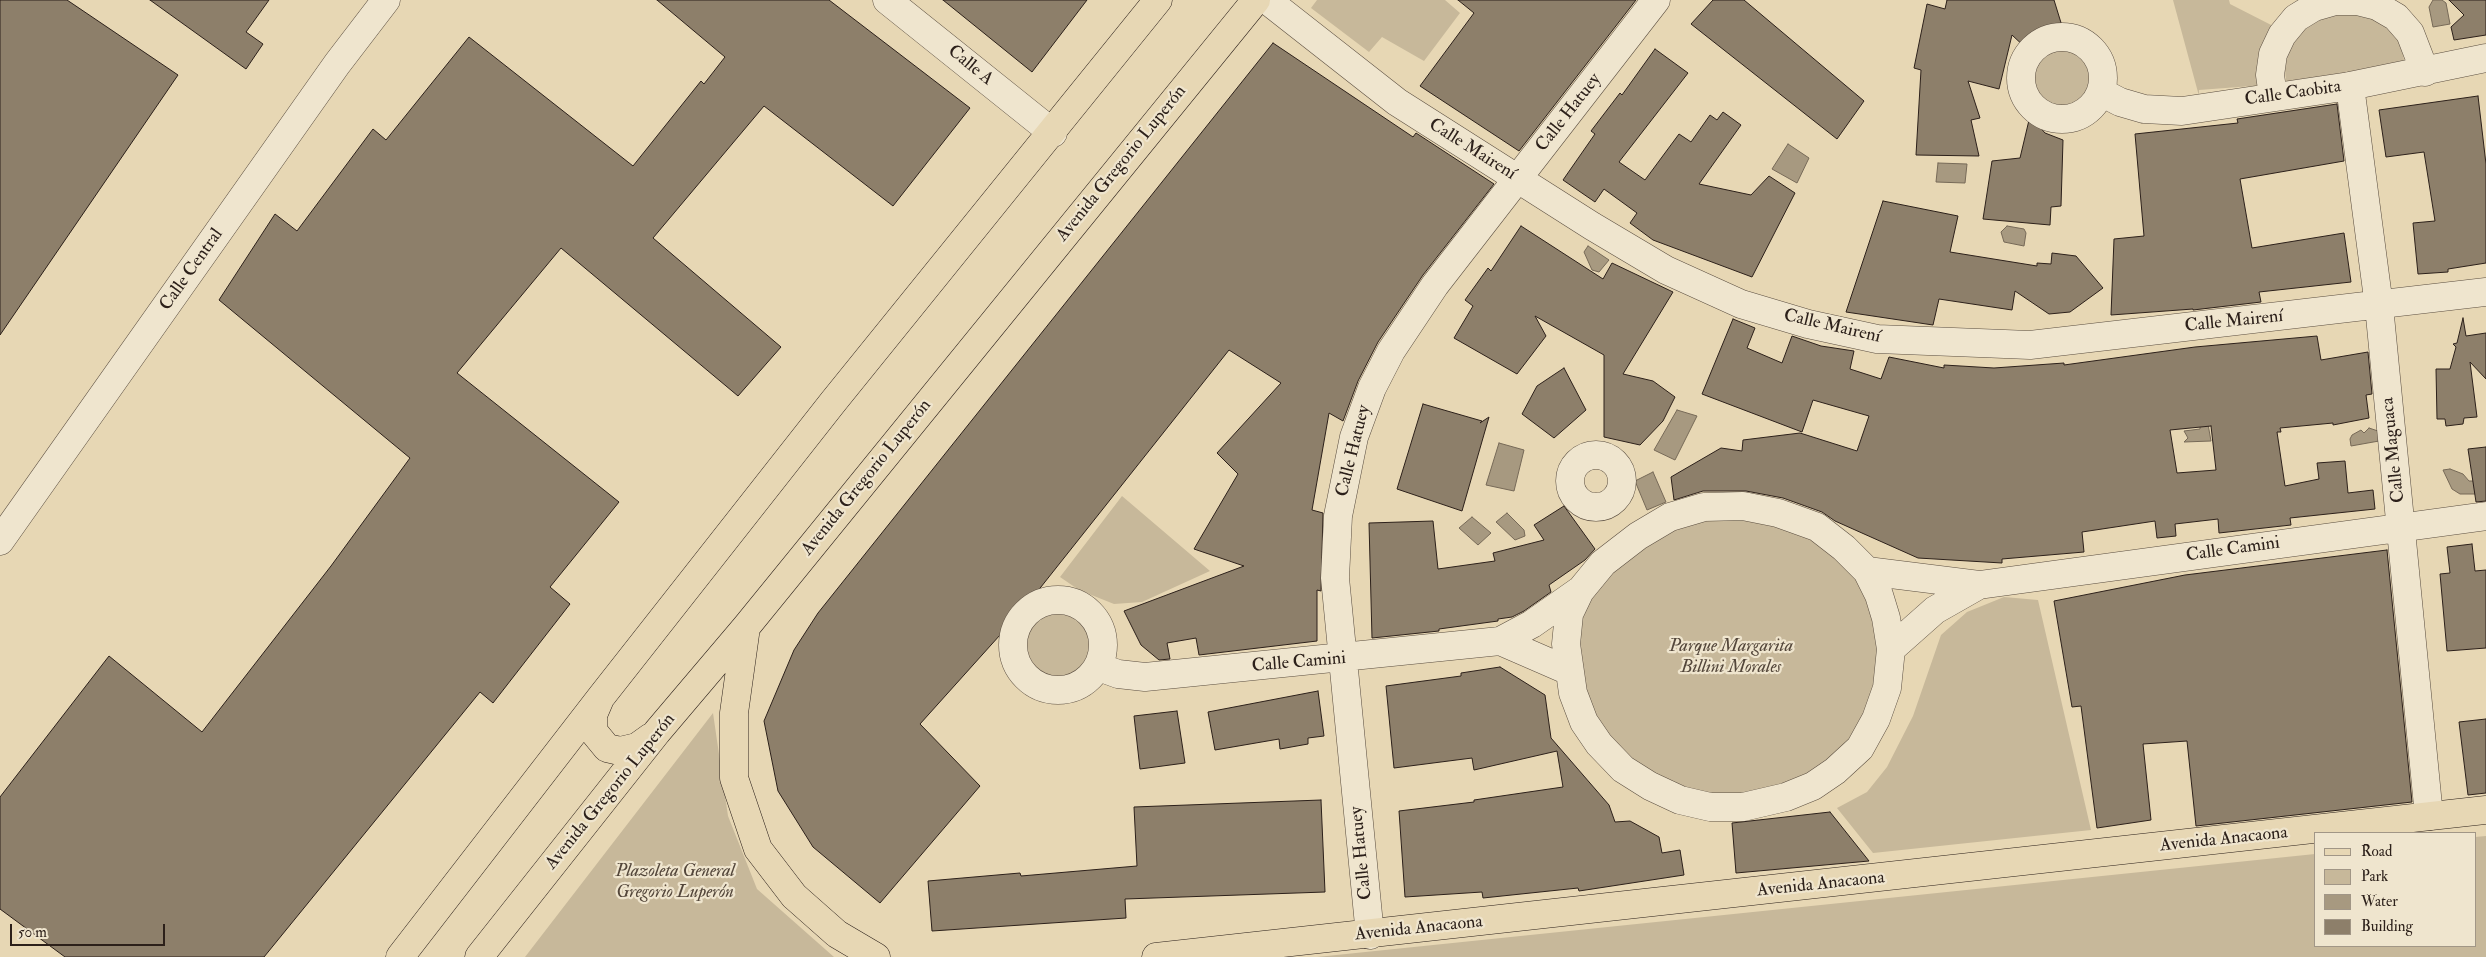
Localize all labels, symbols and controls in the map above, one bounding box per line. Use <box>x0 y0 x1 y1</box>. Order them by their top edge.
street label: Calle A <box>943 41 997 91</box>
street label: Calle Hatuey <box>1532 69 1606 157</box>
street label: Calle Caobita <box>2244 77 2342 111</box>
street label: Avenida Gregorio Luperón <box>1052 82 1192 246</box>
street label: Calle Mairení <box>1424 115 1520 185</box>
street label: Calle Central <box>156 225 228 315</box>
street label: Calle Mairení <box>1781 305 1883 349</box>
street label: Calle Mairení <box>2184 306 2284 338</box>
street label: Avenida Gregorio Luperón <box>797 396 937 560</box>
street label: Calle Maguaca <box>2378 396 2410 504</box>
street label: Calle Hatuey <box>1332 403 1376 499</box>
street label: Calle Camini <box>2185 533 2281 567</box>
park label: Parque Margarita Billini Morales <box>1669 636 1793 679</box>
street label: Calle Camini <box>1251 648 1347 678</box>
street label: Avenida Gregorio Luperón <box>541 710 681 874</box>
street label: Calle Hatuey <box>1346 805 1378 901</box>
street label: Avenida Anacaona <box>2159 823 2289 857</box>
legend <box>2314 832 2476 947</box>
text: Road <box>2361 842 2392 861</box>
park label: Plazoleta General Gregorio Luperón <box>615 861 735 904</box>
text: Park <box>2361 867 2388 886</box>
street label: Avenida Anacaona <box>1756 868 1886 902</box>
text: Water <box>2361 892 2398 911</box>
street label: Avenida Anacaona <box>1354 912 1484 946</box>
scale bar <box>12 914 168 946</box>
text: Building <box>2361 917 2413 936</box>
text: 50 m <box>18 923 47 942</box>

